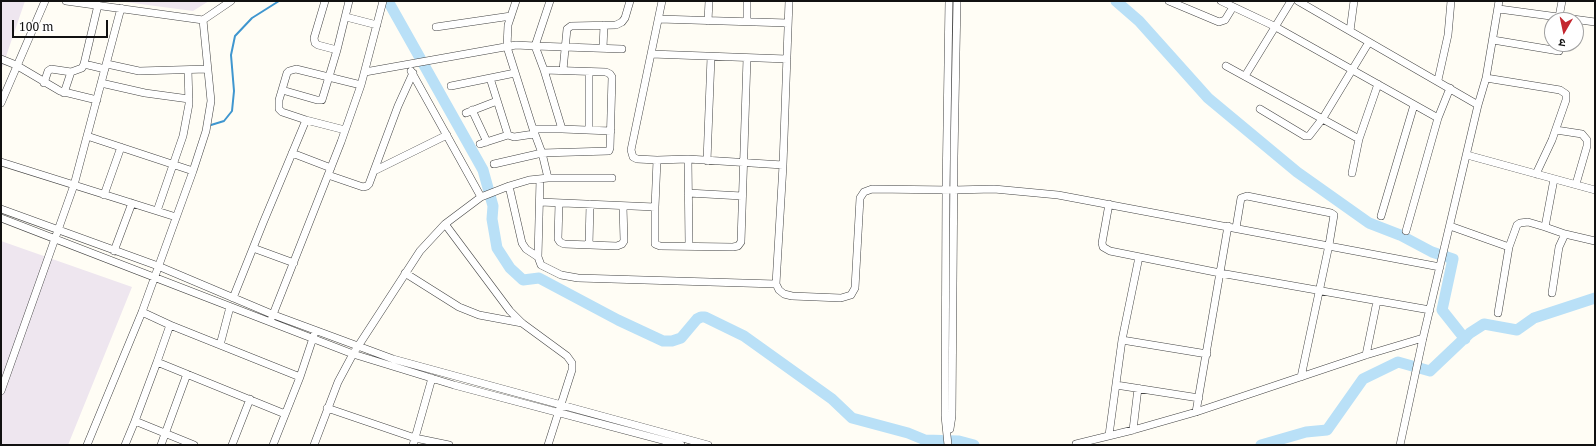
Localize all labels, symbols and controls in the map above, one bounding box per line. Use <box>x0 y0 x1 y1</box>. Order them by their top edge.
scale bar <box>14 12 110 38</box>
north arrow <box>1544 12 1584 52</box>
text: 100 m <box>19 18 54 35</box>
text: उ <box>1558 35 1567 51</box>

